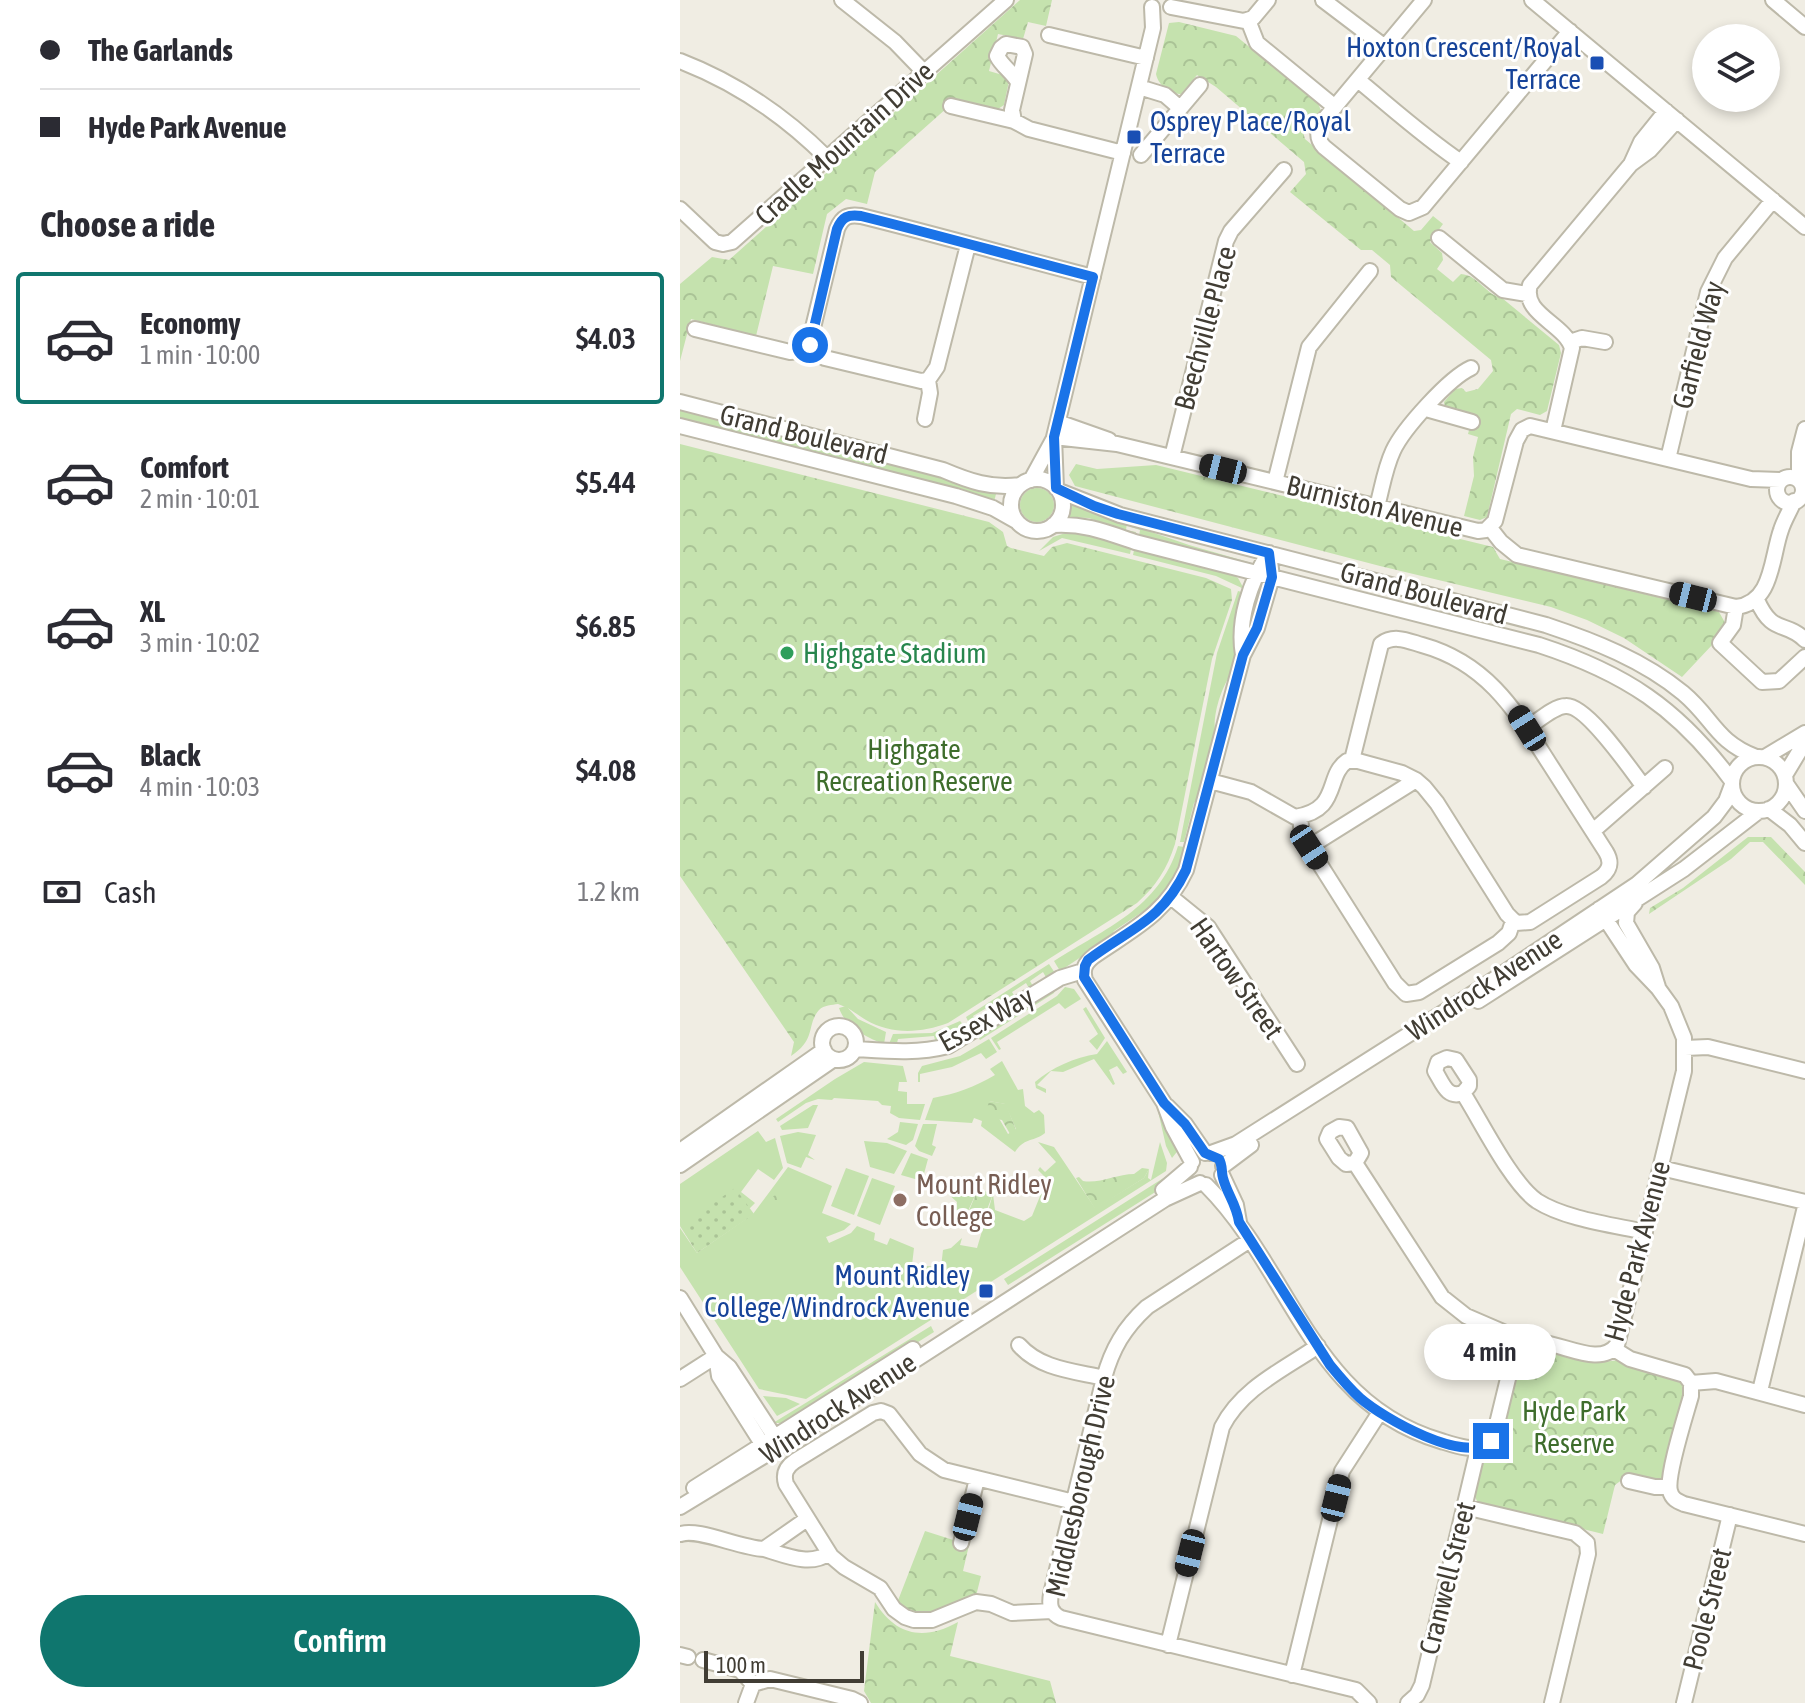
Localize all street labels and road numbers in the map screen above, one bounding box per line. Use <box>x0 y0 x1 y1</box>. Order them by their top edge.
street label: Cradle Mountain Drive <box>748 55 940 231</box>
street label: Beechville Place <box>1168 242 1242 414</box>
street label: Garfield Way <box>1666 278 1730 412</box>
street label: Grand Boulevard <box>717 398 891 470</box>
street label: Burniston Avenue <box>1283 469 1467 543</box>
street label: Grand Boulevard <box>1337 555 1511 631</box>
street label: Hartow Street <box>1184 912 1290 1044</box>
street label: Windrock Avenue <box>1400 923 1568 1047</box>
street label: Essex Way <box>933 980 1039 1058</box>
street label: Hyde Park Avenue <box>1598 1157 1676 1345</box>
street label: Windrock Avenue <box>754 1346 922 1470</box>
street label: Middlesborough Drive <box>1039 1372 1121 1600</box>
street label: Cranwell Street <box>1413 1498 1481 1658</box>
street label: Poole Street <box>1676 1545 1738 1673</box>

